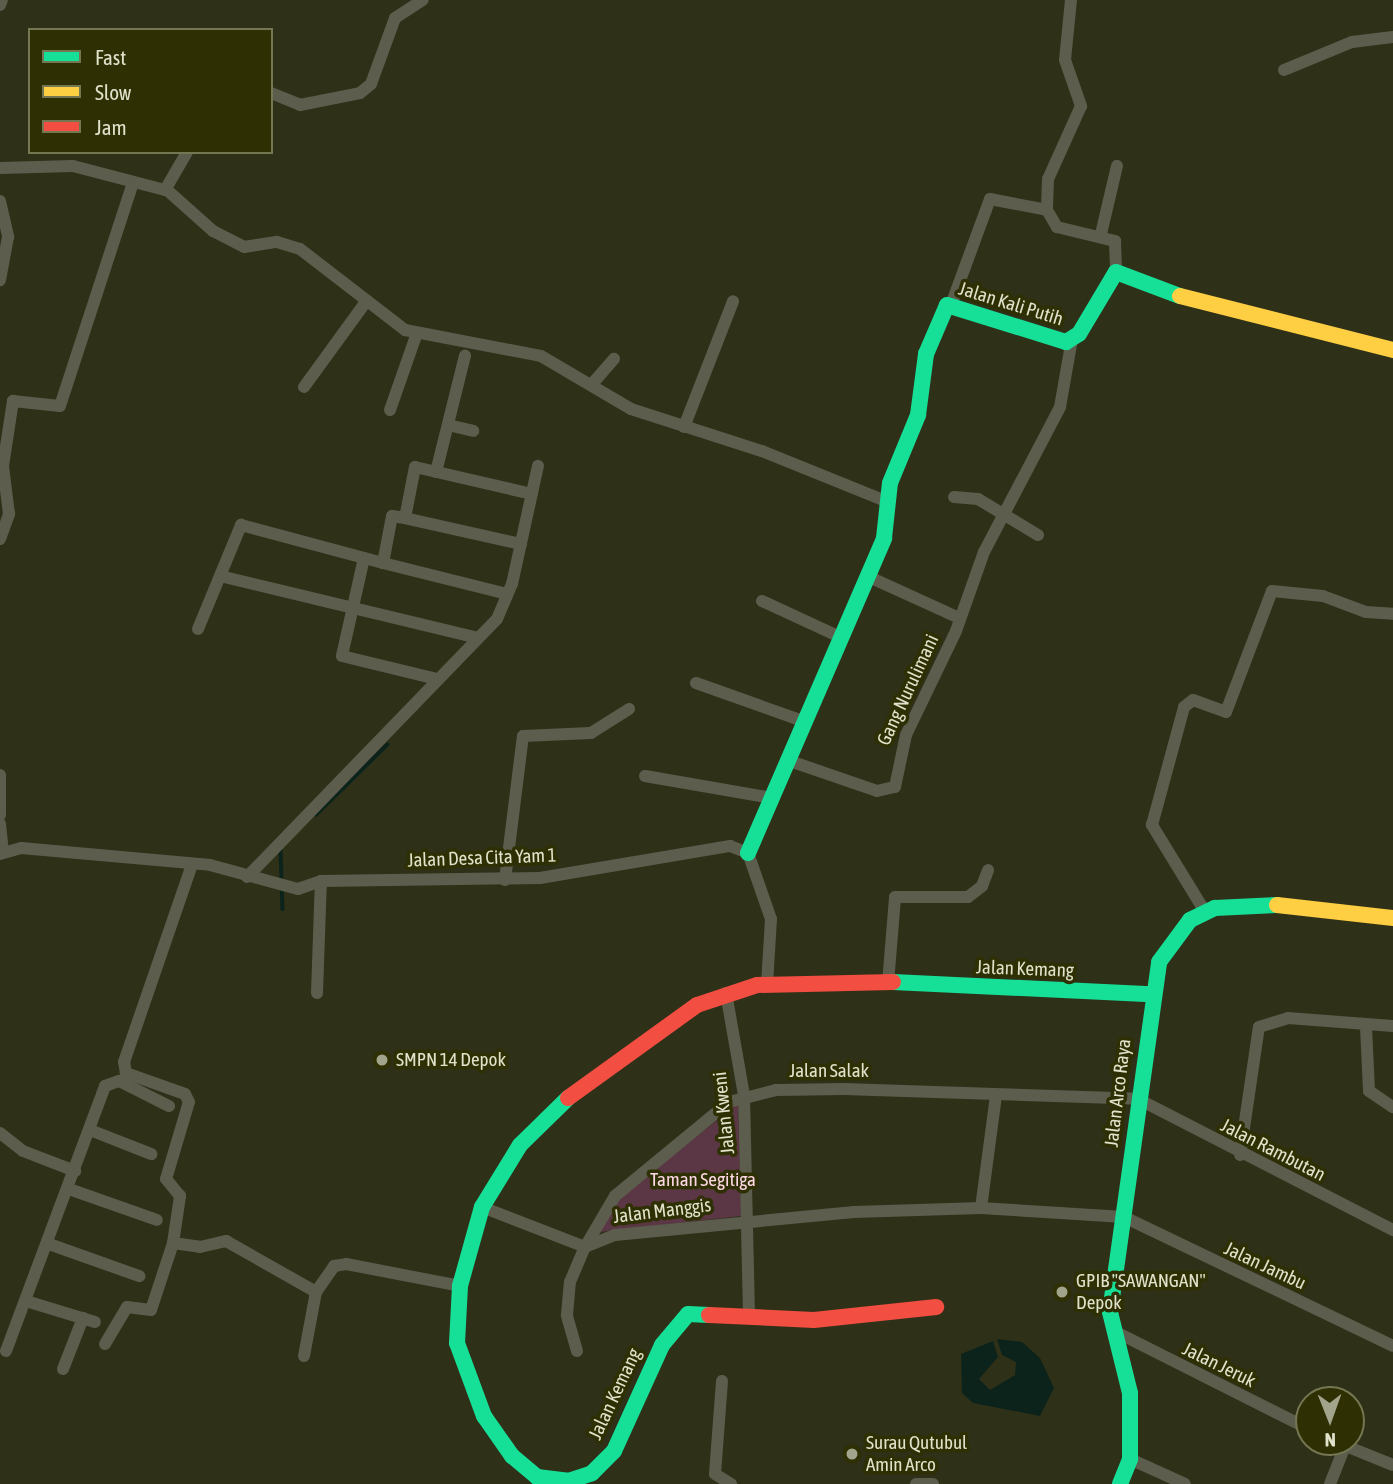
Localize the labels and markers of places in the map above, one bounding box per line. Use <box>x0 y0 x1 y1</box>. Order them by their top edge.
place label: SMPN 14 Depok <box>396 1049 506 1071</box>
marker: SMPN 14 Depok <box>374 1052 390 1068</box>
place label: GPIB "SAWANGAN" Depok <box>1076 1270 1206 1314</box>
marker: GPIB "SAWANGAN" Depok <box>1054 1284 1070 1300</box>
place label: Surau Qutubul Amin Arco <box>866 1432 967 1476</box>
marker: Surau Qutubul Amin Arco <box>844 1446 860 1462</box>

